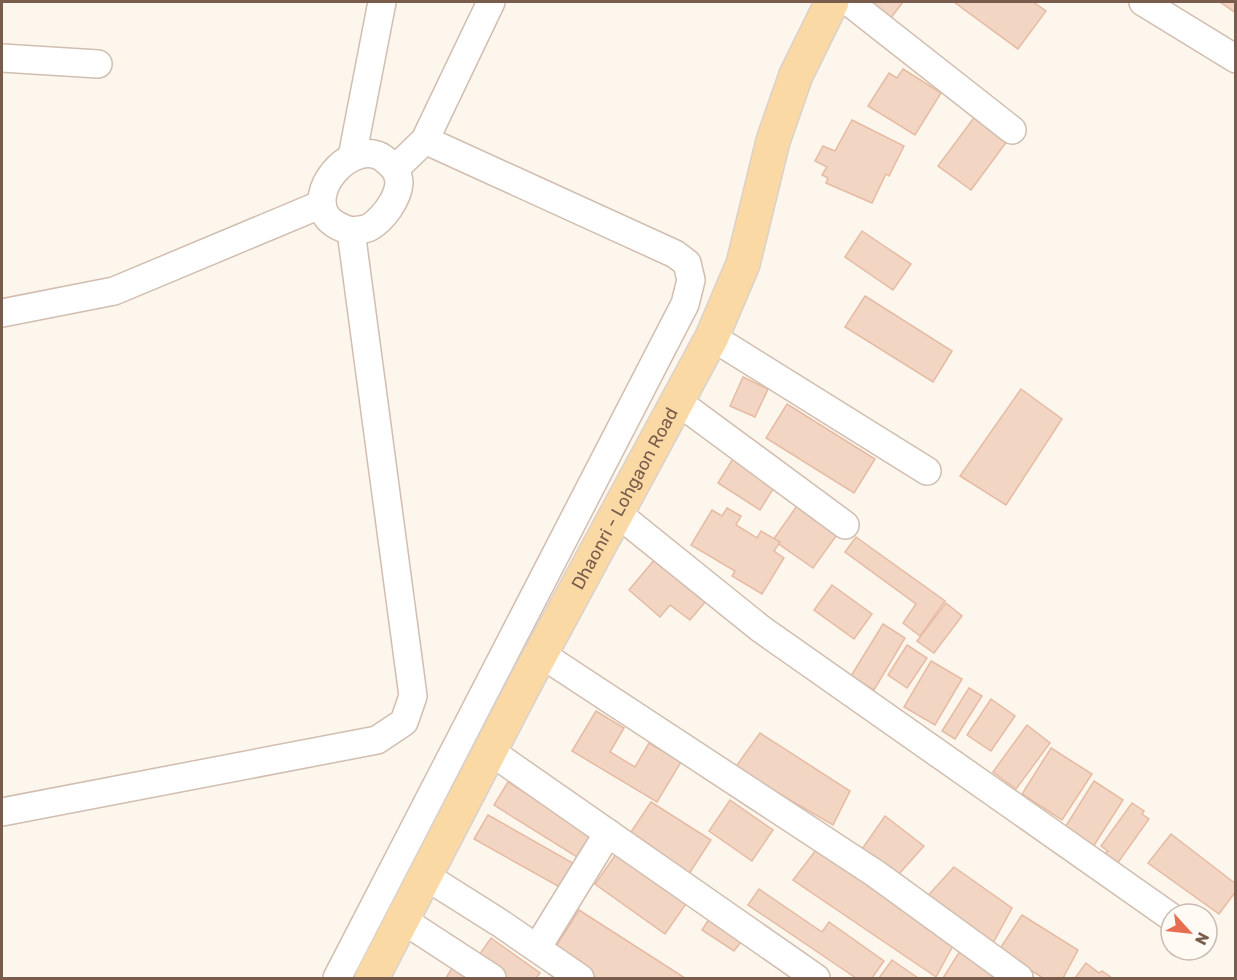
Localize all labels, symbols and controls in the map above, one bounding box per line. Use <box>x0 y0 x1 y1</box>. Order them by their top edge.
street label: Dhaonri - Lohgaon Road <box>567 404 683 593</box>
north arrow <box>1159 902 1219 962</box>
text: N <box>1191 929 1213 948</box>

